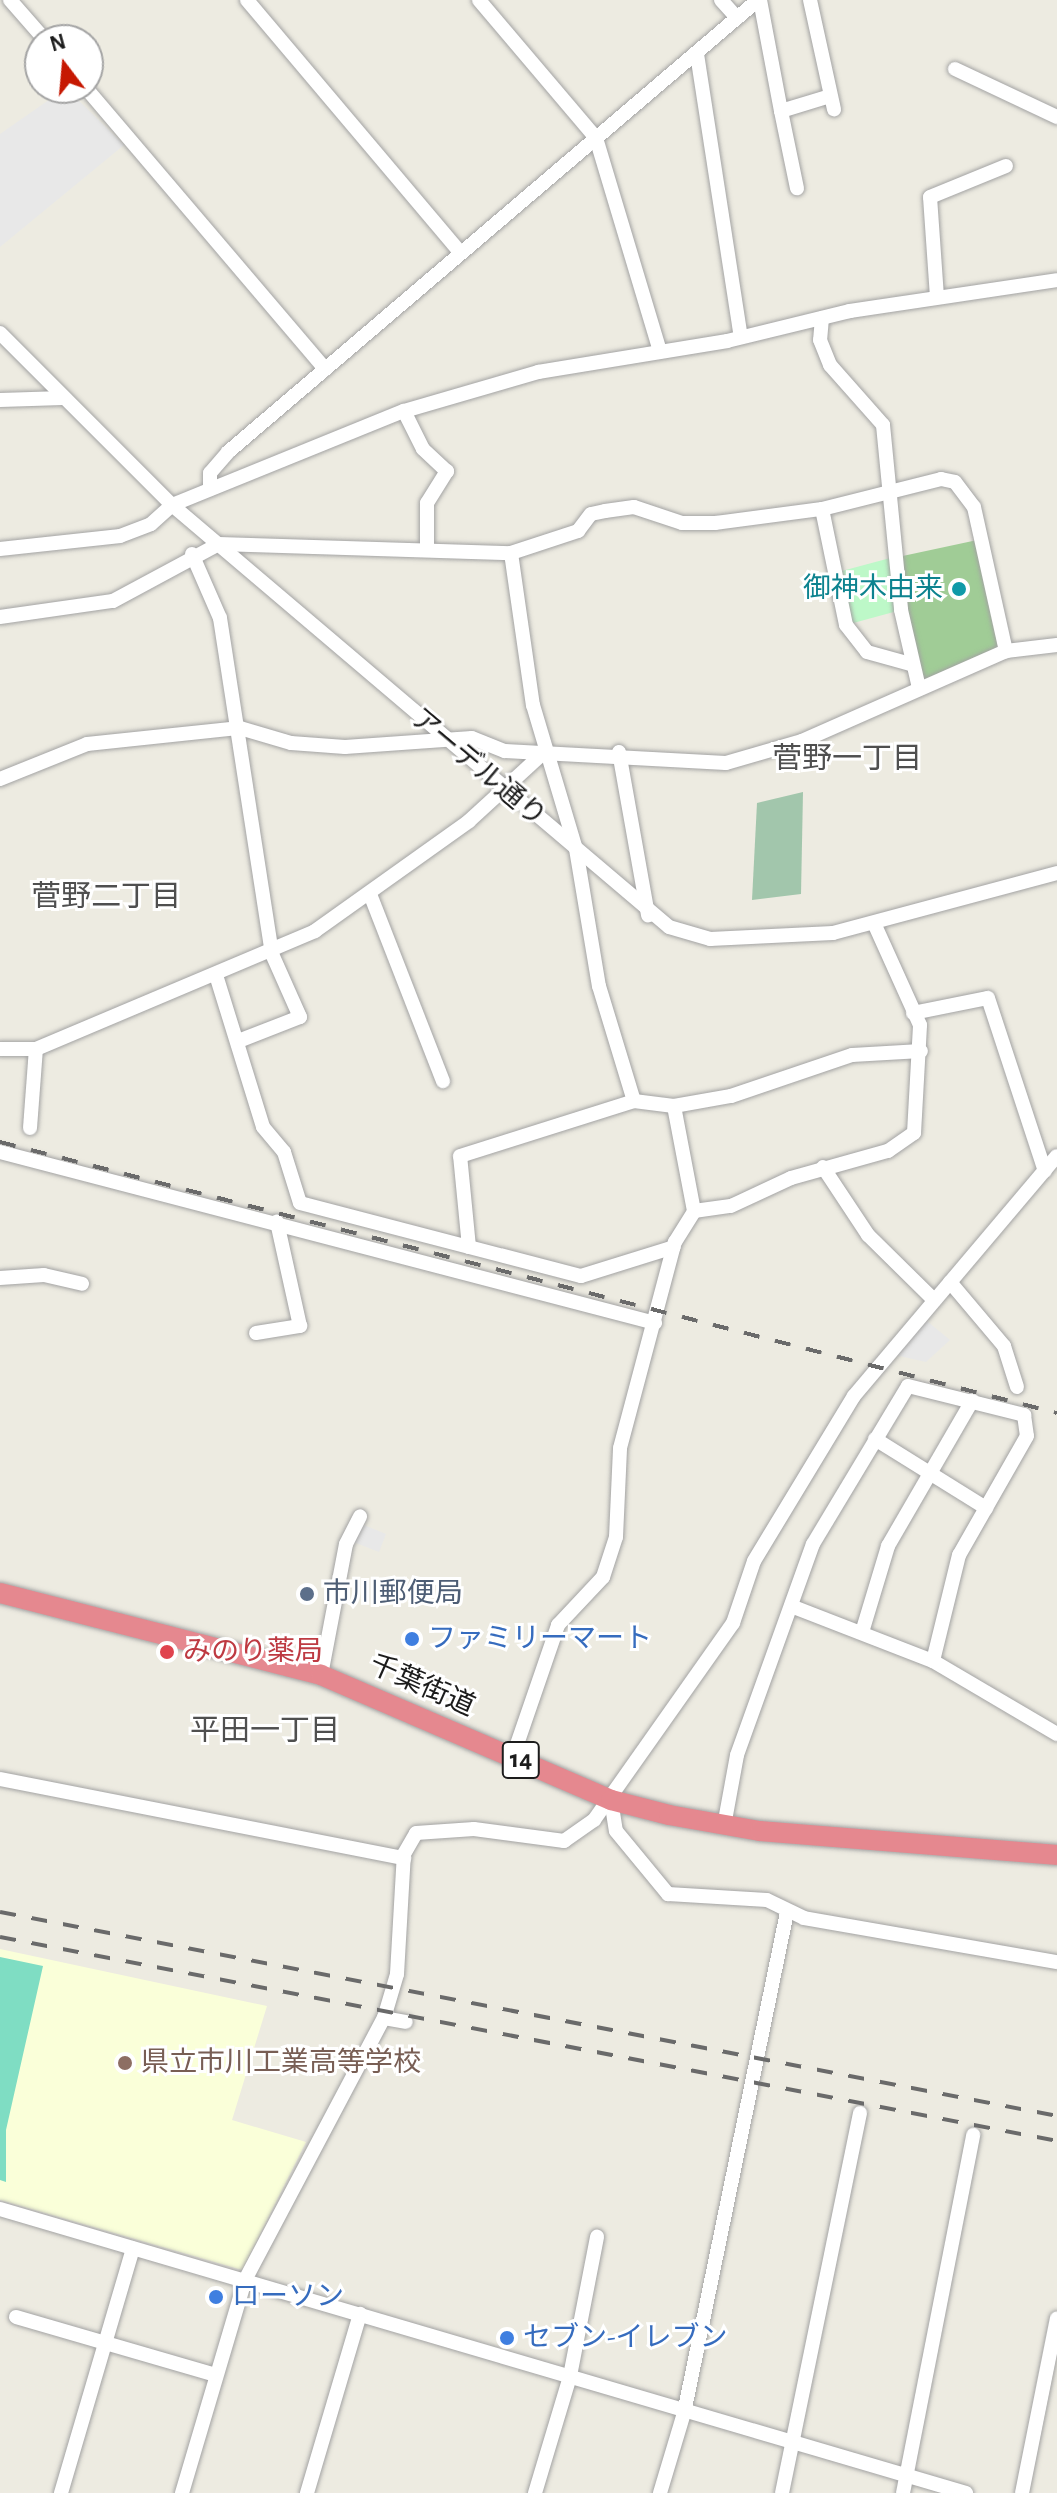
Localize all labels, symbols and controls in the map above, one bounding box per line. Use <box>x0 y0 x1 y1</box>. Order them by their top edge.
north arrow <box>24 24 104 104</box>
text: N <box>48 30 68 56</box>
place label: 御神木由来 <box>803 572 943 606</box>
marker: 御神木由来 <box>950 580 968 598</box>
street label: アーデル通り <box>403 702 553 834</box>
district label: 菅野一丁目 <box>772 741 922 777</box>
district label: 菅野二丁目 <box>31 879 181 915</box>
place label: 市川郵便局 <box>323 1577 463 1611</box>
marker: 市川郵便局 <box>298 1585 316 1603</box>
place label: ファミリーマート <box>428 1622 652 1656</box>
marker: ファミリーマート <box>403 1630 421 1648</box>
place label: みのり薬局 <box>183 1635 323 1669</box>
marker: みのり薬局 <box>158 1643 176 1661</box>
street label: 千葉街道 <box>364 1648 480 1724</box>
district label: 平田一丁目 <box>190 1713 340 1749</box>
road number: 14 <box>501 1738 541 1782</box>
place label: 県立市川工業高等学校 <box>141 2046 421 2080</box>
marker: 県立市川工業高等学校 <box>116 2054 134 2072</box>
place label: ローソン <box>232 2280 344 2314</box>
marker: ローソン <box>207 2288 225 2306</box>
place label: セブン-イレブン <box>523 2321 728 2355</box>
marker: セブン-イレブン <box>498 2329 516 2347</box>

